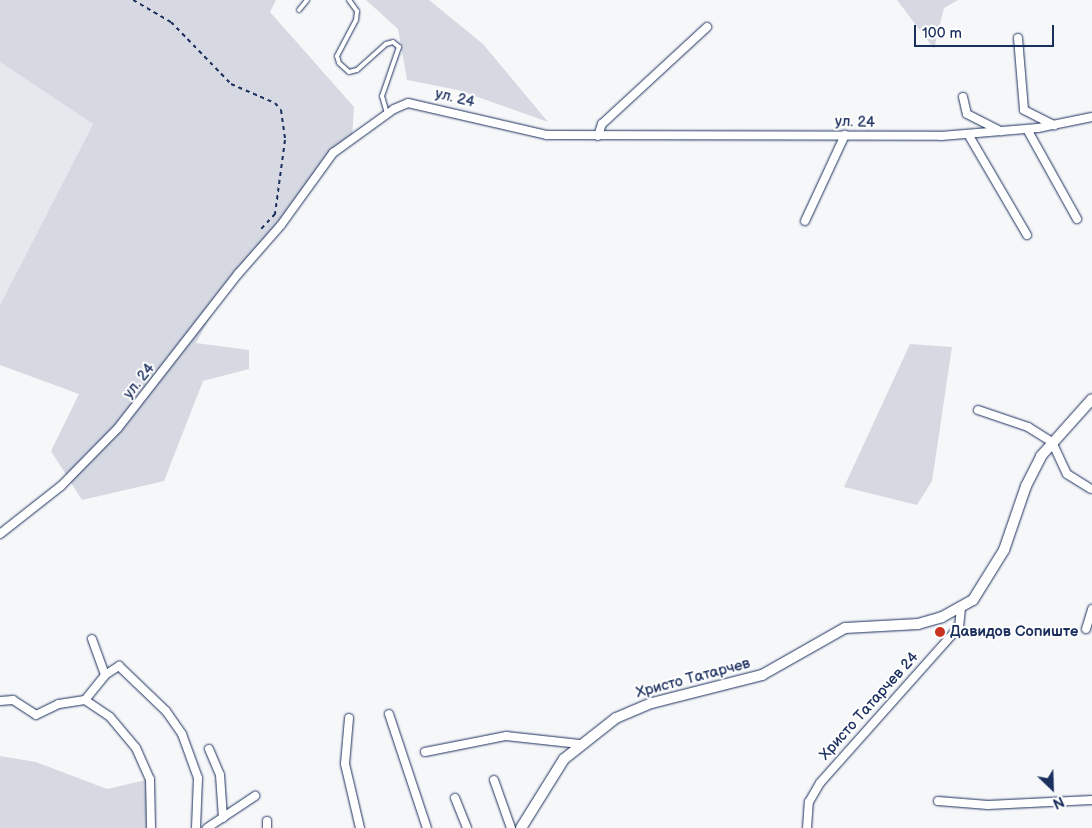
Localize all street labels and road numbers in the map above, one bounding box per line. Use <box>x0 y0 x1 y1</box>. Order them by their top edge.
street label: ул. 24 <box>433 84 477 112</box>
street label: ул. 24 <box>835 112 875 132</box>
street label: ул. 24 <box>119 360 159 402</box>
street label: Христо Татарчев 24 <box>816 648 922 764</box>
street label: Христо Татарчев <box>634 654 752 702</box>

